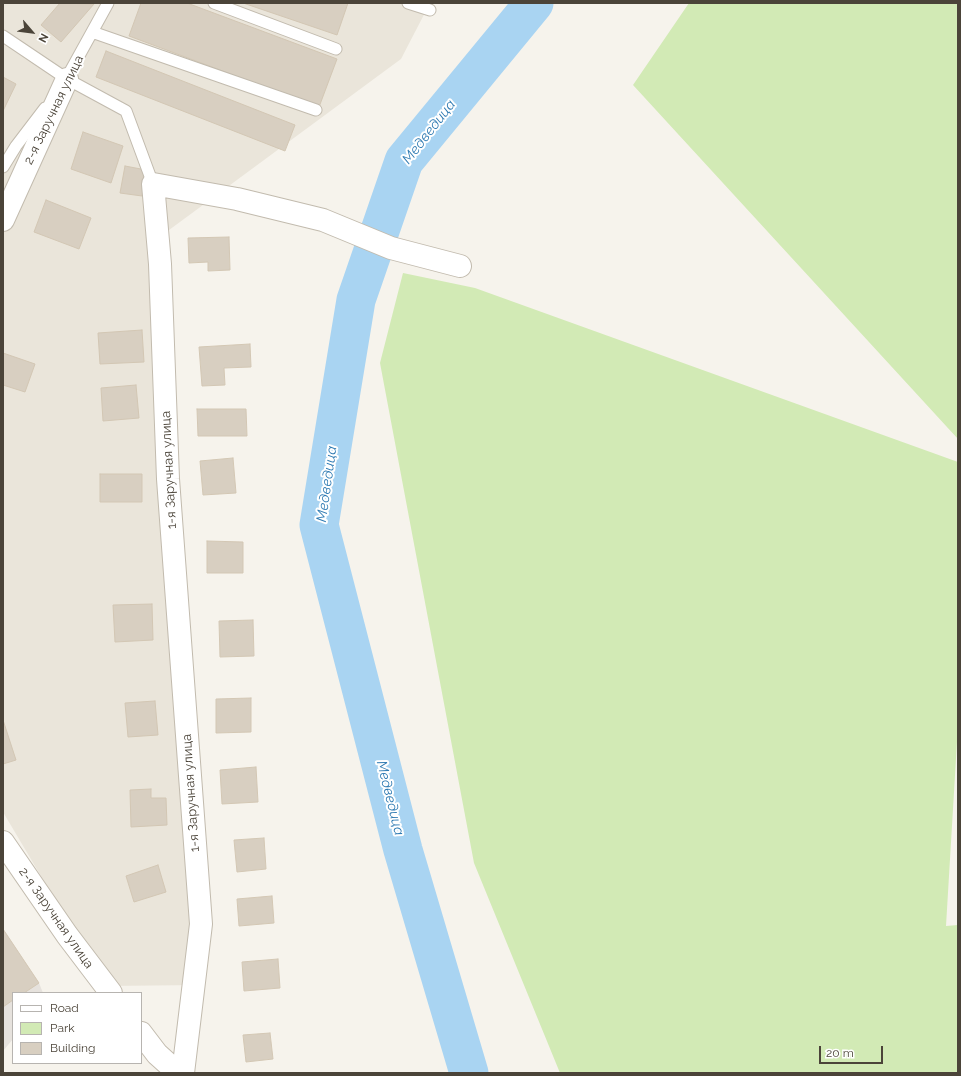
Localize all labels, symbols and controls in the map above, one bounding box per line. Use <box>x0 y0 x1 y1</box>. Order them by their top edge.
north arrow <box>12 12 52 52</box>
text: N <box>35 31 51 45</box>
street label: 2-я Заручная улица <box>21 53 87 167</box>
water label: Медведица <box>399 97 459 167</box>
street label: 1-я Заручная улица <box>158 411 180 529</box>
water label: Медведица <box>313 445 341 523</box>
street label: 1-я Заручная улица <box>179 734 203 852</box>
water label: Медведица <box>373 759 407 837</box>
street label: 2-я Заручная улица <box>15 865 97 971</box>
legend <box>12 992 142 1064</box>
text: Road <box>50 1001 79 1015</box>
text: Park <box>50 1021 75 1035</box>
scale bar <box>821 1038 885 1064</box>
text: Building <box>50 1041 96 1055</box>
text: 20 m <box>826 1046 854 1060</box>

